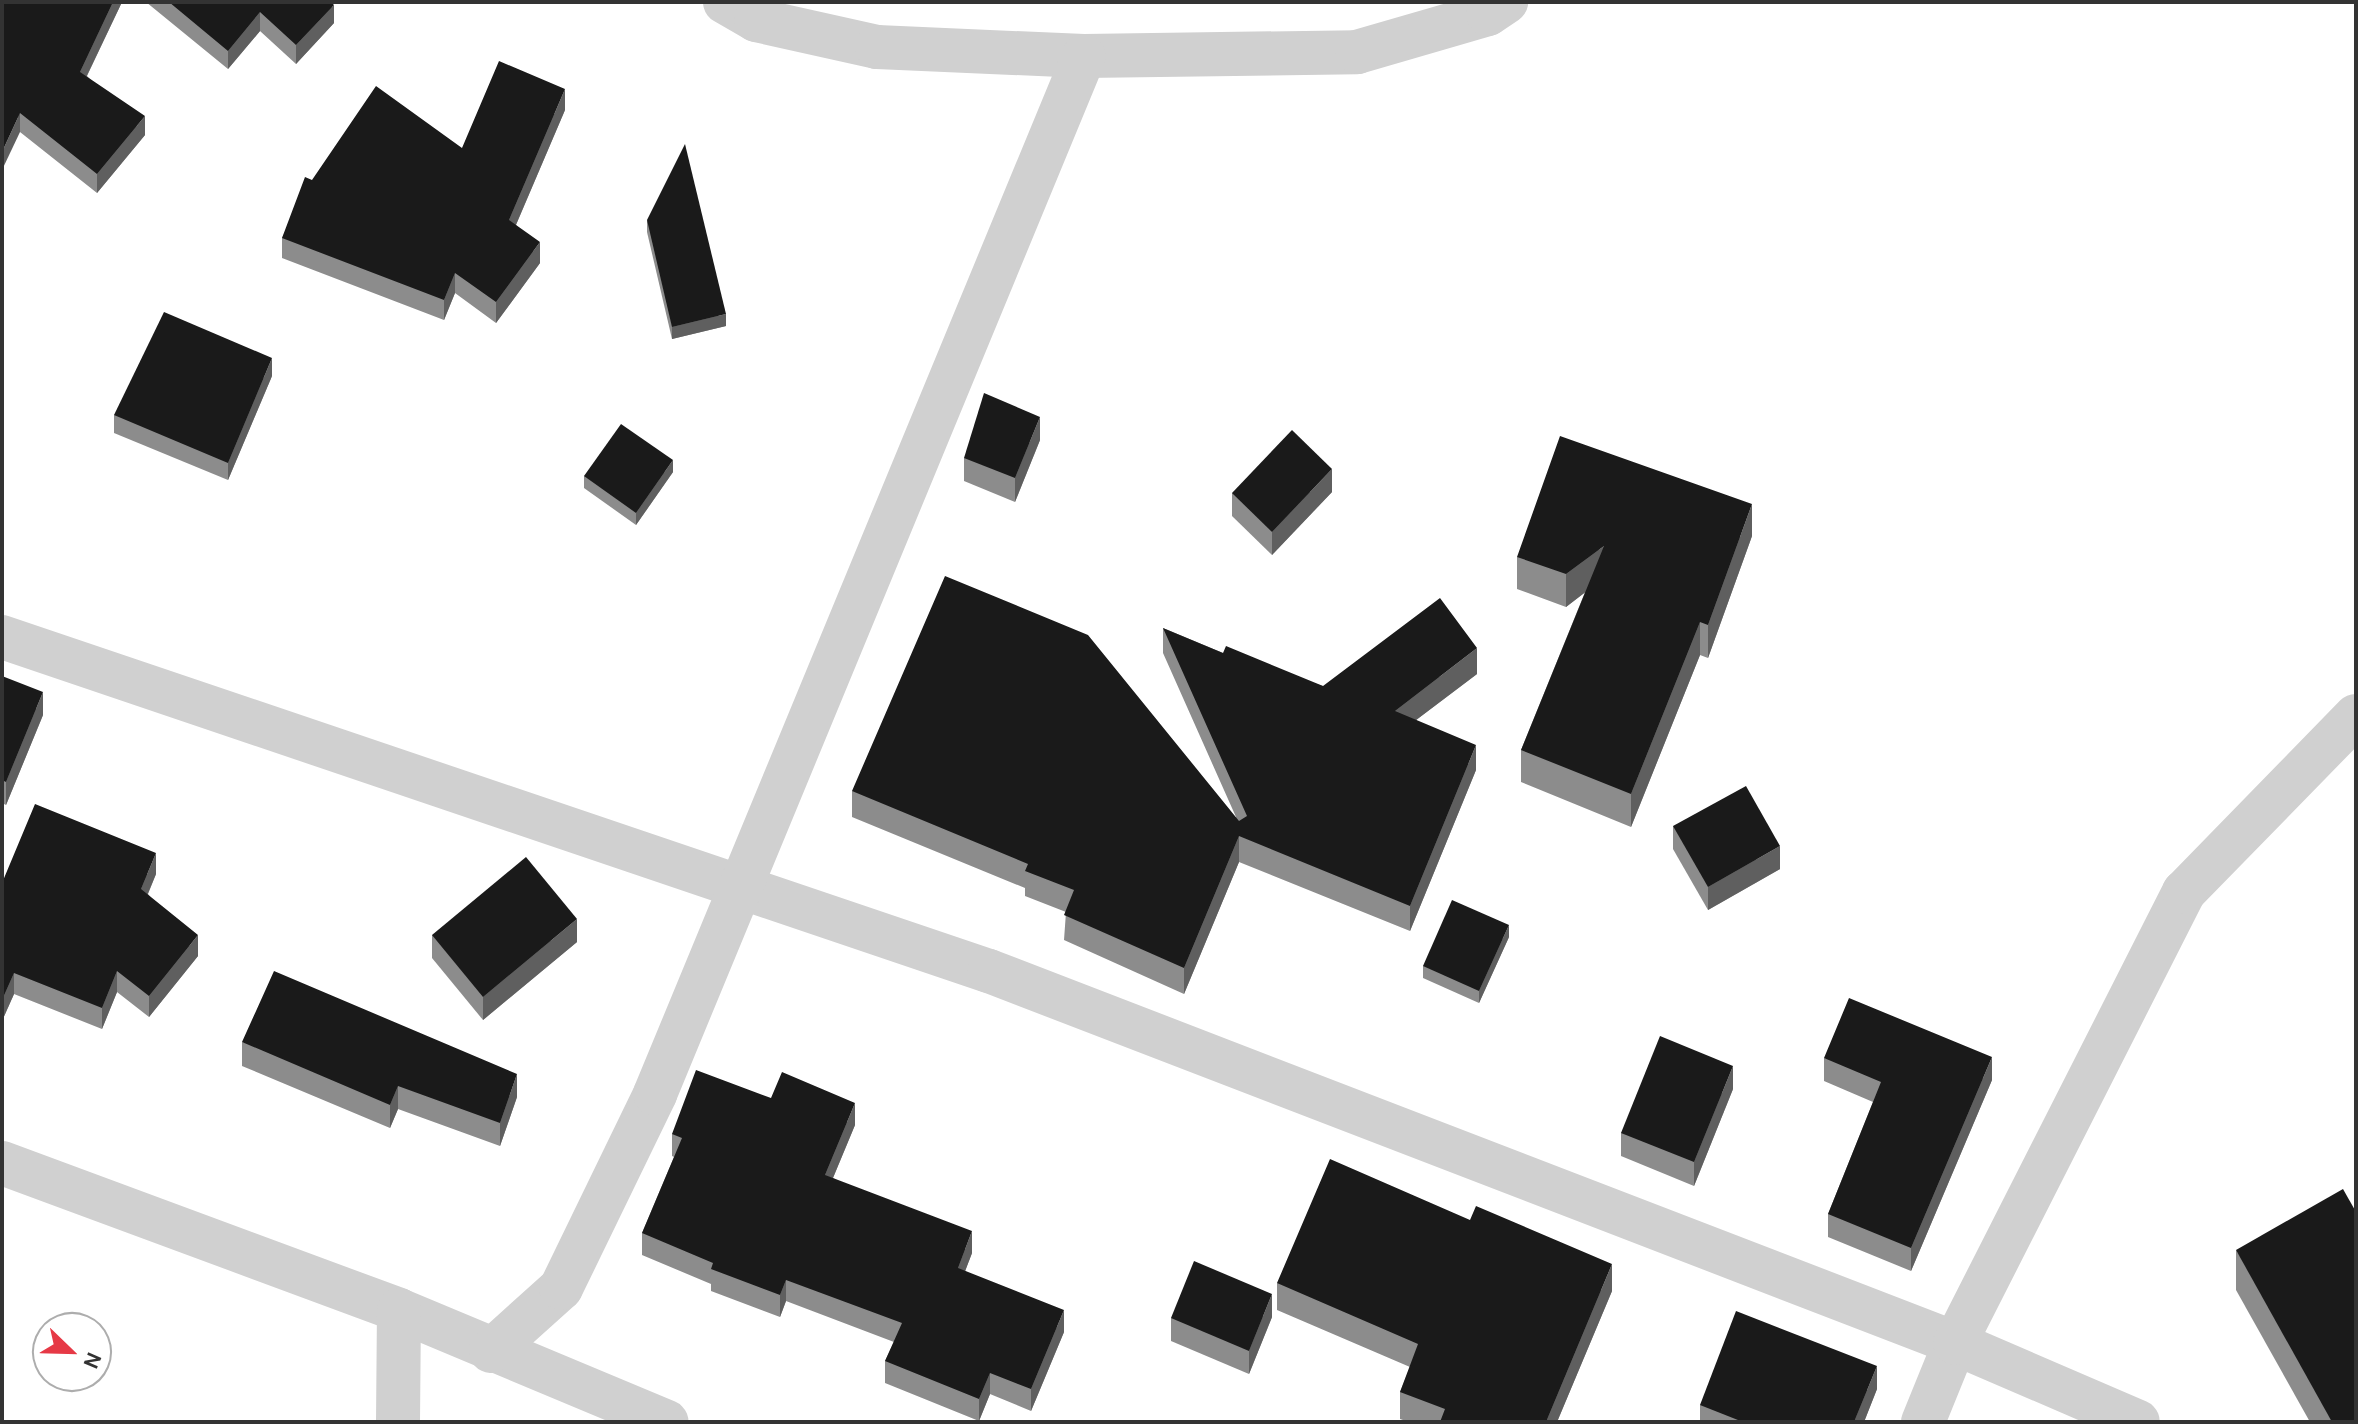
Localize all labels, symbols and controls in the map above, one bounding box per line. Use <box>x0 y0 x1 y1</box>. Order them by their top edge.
north arrow <box>32 1312 112 1392</box>
text: N <box>77 1348 107 1373</box>

